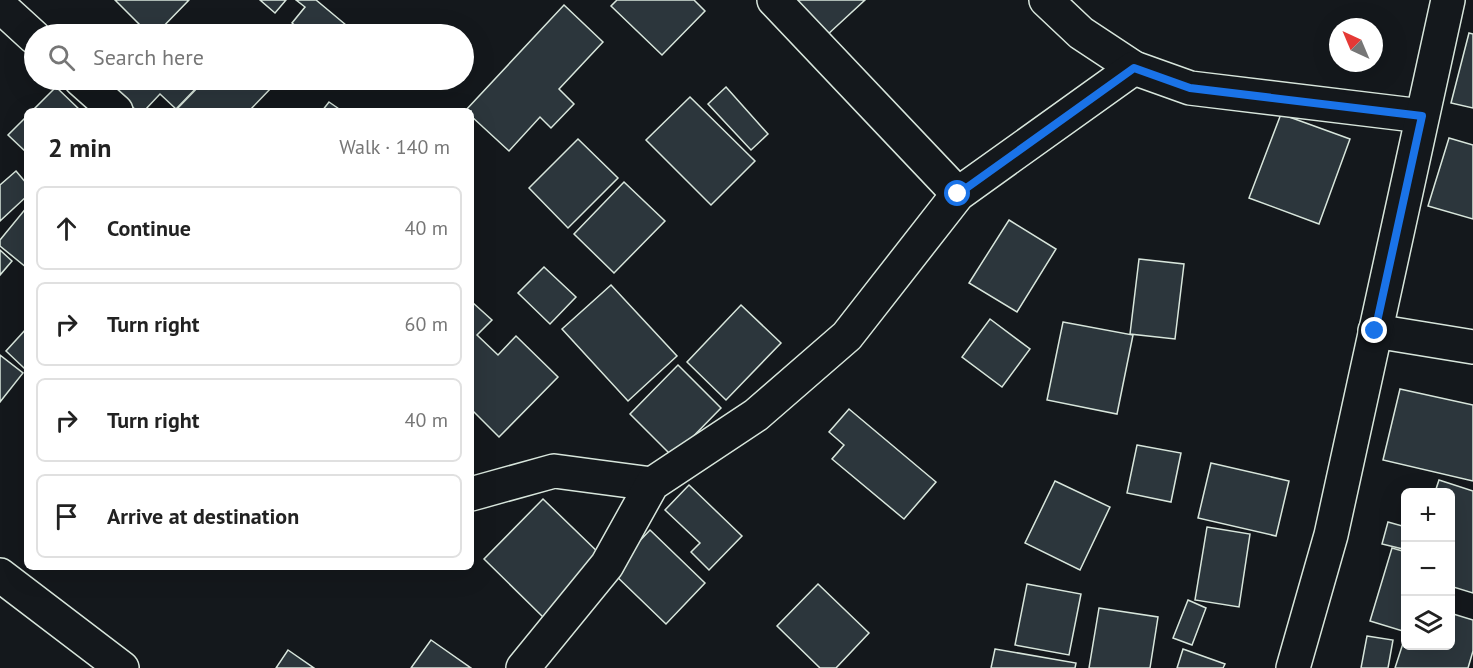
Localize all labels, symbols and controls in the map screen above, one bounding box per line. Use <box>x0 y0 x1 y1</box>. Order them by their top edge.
north arrow <box>1329 18 1383 72</box>
search box <box>24 24 474 90</box>
icon: search <box>45 41 78 74</box>
text: Search here <box>93 43 204 71</box>
text: 2 min <box>48 131 111 164</box>
text: Walk · 140 m <box>339 134 450 160</box>
route start <box>944 180 970 206</box>
icon: ahead <box>50 212 83 245</box>
text: Continue <box>107 214 191 242</box>
text: 40 m <box>405 215 448 241</box>
icon: right <box>50 308 83 341</box>
text: Turn right <box>107 310 199 338</box>
text: 60 m <box>405 311 448 337</box>
route end <box>1361 317 1387 343</box>
icon: right <box>50 404 83 437</box>
text: Turn right <box>107 406 199 434</box>
text: 40 m <box>405 407 448 433</box>
map controls <box>1401 488 1455 650</box>
button: + <box>1401 488 1455 542</box>
icon: arrive <box>50 500 83 533</box>
text: Arrive at destination <box>107 502 299 530</box>
button: − <box>1401 542 1455 596</box>
button: layers <box>1401 596 1455 650</box>

